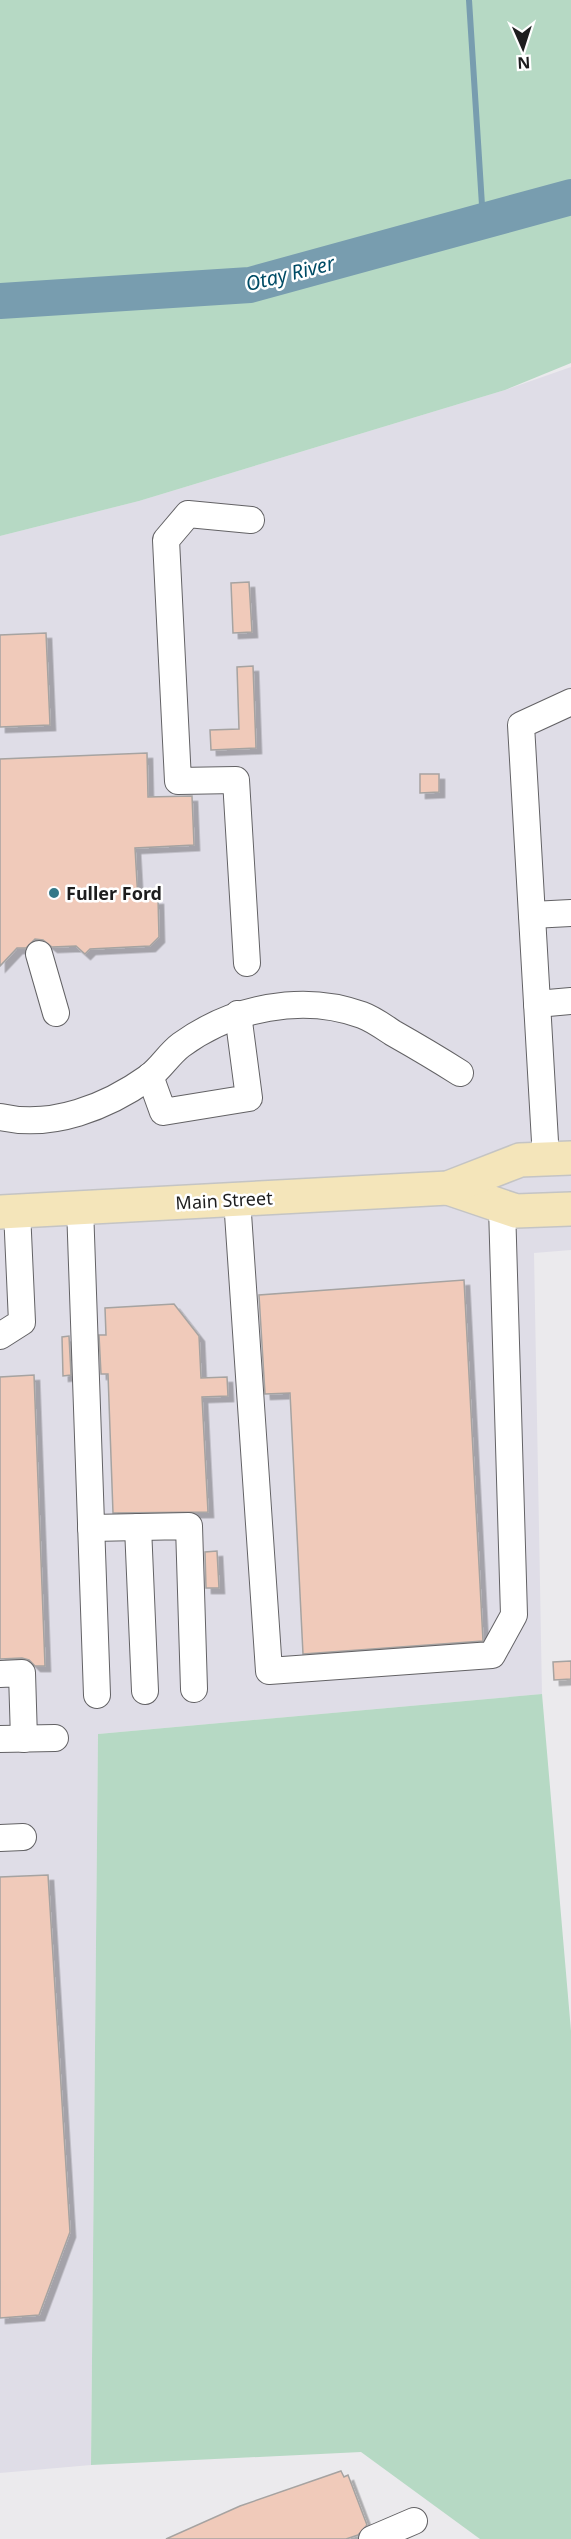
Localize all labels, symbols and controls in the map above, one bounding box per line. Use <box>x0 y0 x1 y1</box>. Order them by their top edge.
north arrow <box>493 18 553 78</box>
text: N <box>517 52 531 74</box>
water label: Otay River <box>243 249 338 297</box>
place label: Fuller Ford <box>66 881 162 905</box>
marker: Fuller Ford <box>47 886 61 900</box>
street label: Main Street <box>175 1185 274 1215</box>

